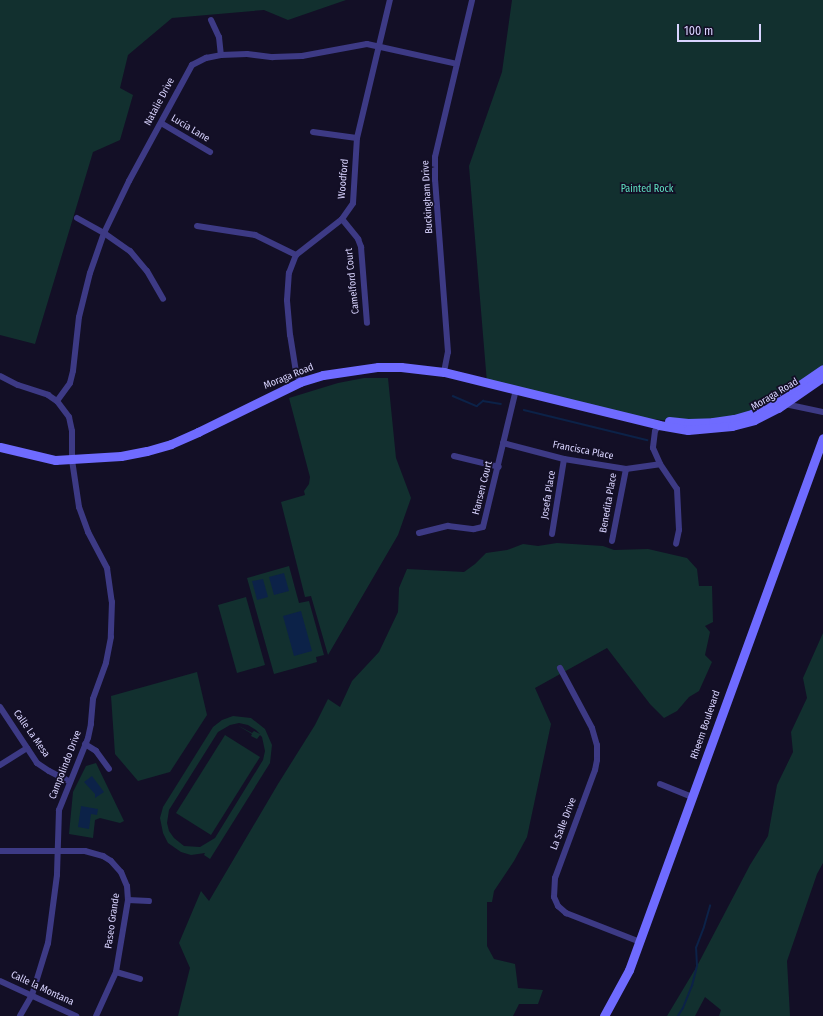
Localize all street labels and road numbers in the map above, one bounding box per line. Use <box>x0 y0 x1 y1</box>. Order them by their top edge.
street label: Natalie Drive <box>142 76 178 128</box>
street label: Lucia Lane <box>168 113 212 145</box>
street label: Woodford <box>336 159 352 199</box>
street label: Buckingham Drive <box>420 160 436 234</box>
street label: Camelford Court <box>344 247 362 315</box>
street label: Moraga Road <box>262 362 316 392</box>
street label: Moraga Road <box>749 376 801 414</box>
street label: Francisca Place <box>552 439 614 463</box>
street label: Hansen Court <box>471 460 495 516</box>
street label: Josefa Place <box>539 470 559 520</box>
street label: Benedita Place <box>598 472 620 534</box>
street label: Rheem Boulevard <box>689 689 723 761</box>
street label: Calle La Mesa <box>10 708 52 760</box>
street label: Campolindo Drive <box>47 729 85 801</box>
street label: La Salle Drive <box>549 796 579 852</box>
street label: Paseo Grande <box>103 893 123 949</box>
street label: Calle la Montana <box>9 969 75 1009</box>

